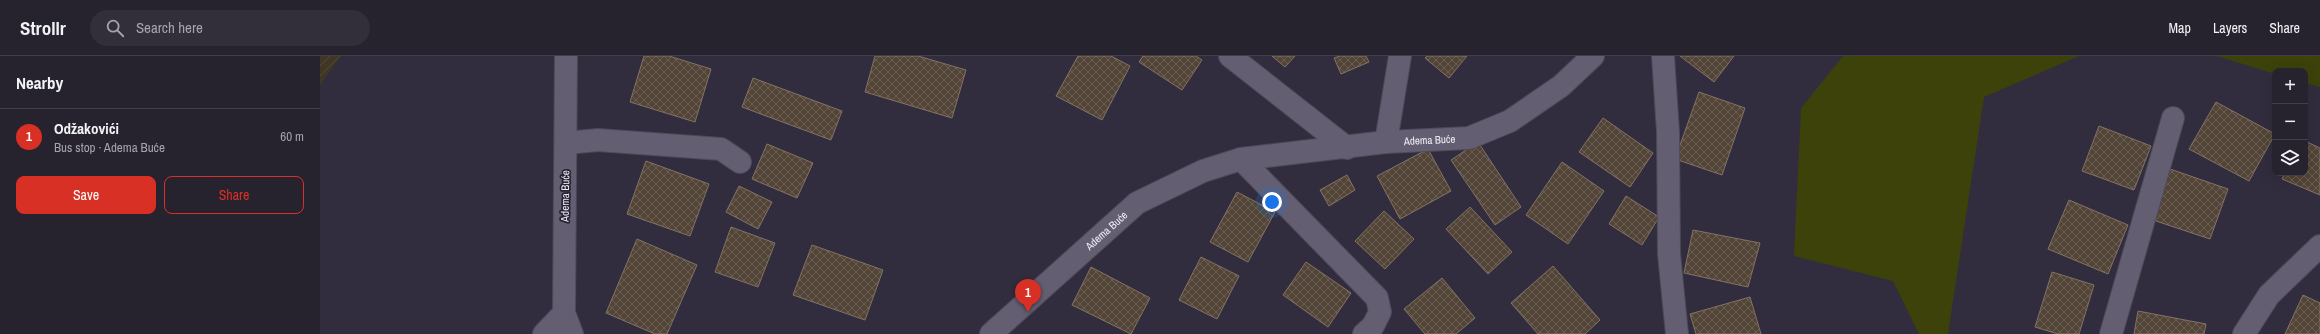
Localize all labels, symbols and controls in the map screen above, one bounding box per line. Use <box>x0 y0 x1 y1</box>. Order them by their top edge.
search box <box>90 10 370 46</box>
text: Strollr <box>20 15 66 41</box>
icon: search <box>104 17 126 39</box>
text: Search here <box>136 17 203 38</box>
text: Map <box>2169 19 2191 37</box>
text: Layers <box>2213 19 2247 37</box>
text: Share <box>2269 19 2300 37</box>
map controls <box>2272 68 2308 176</box>
button: + <box>2272 68 2308 104</box>
text: Nearby <box>16 71 63 94</box>
button: − <box>2272 104 2308 140</box>
text: Odžakovići <box>54 118 119 139</box>
text: 1 <box>26 128 32 145</box>
text: 60 m <box>280 128 304 145</box>
street label: Adema Buće <box>1402 132 1456 148</box>
text: Bus stop · Adema Buće <box>54 139 165 156</box>
button: layers <box>2272 140 2308 176</box>
street label: Adema Buće <box>558 170 572 223</box>
button: Save <box>16 176 156 214</box>
button: Share <box>164 176 304 214</box>
your location <box>1262 192 1282 212</box>
street label: Adema Buće <box>1082 208 1130 254</box>
pin: 1 <box>1015 279 1041 312</box>

